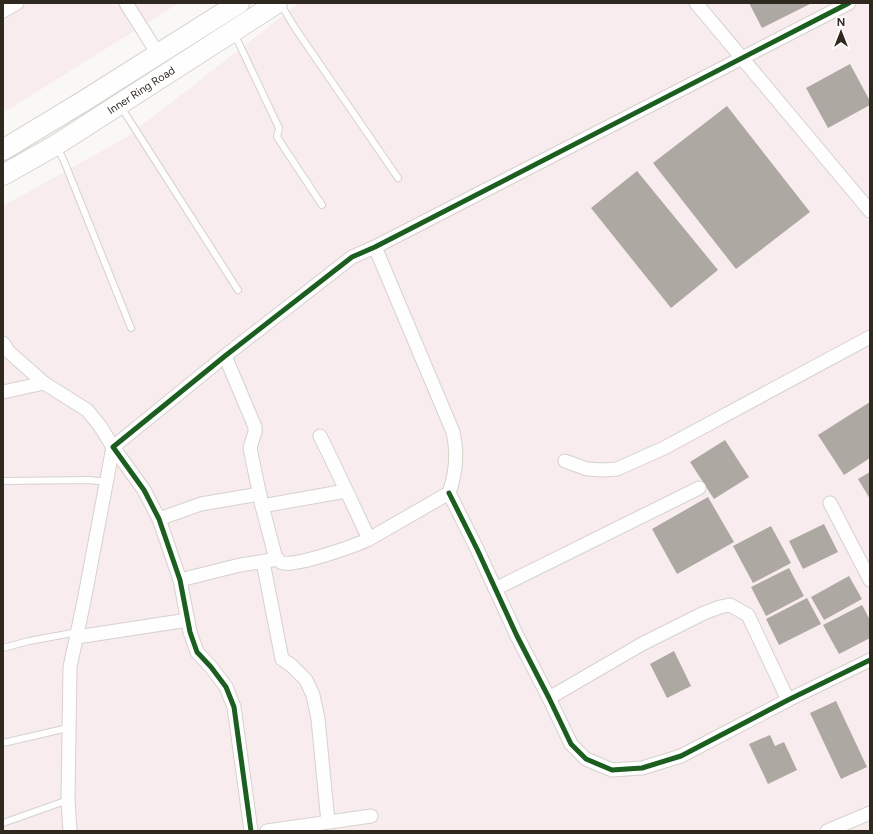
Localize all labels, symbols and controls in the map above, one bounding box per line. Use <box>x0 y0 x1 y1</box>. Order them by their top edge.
north arrow <box>821 12 861 52</box>
text: N <box>837 16 845 29</box>
street label: Inner Ring Road <box>105 64 177 117</box>

